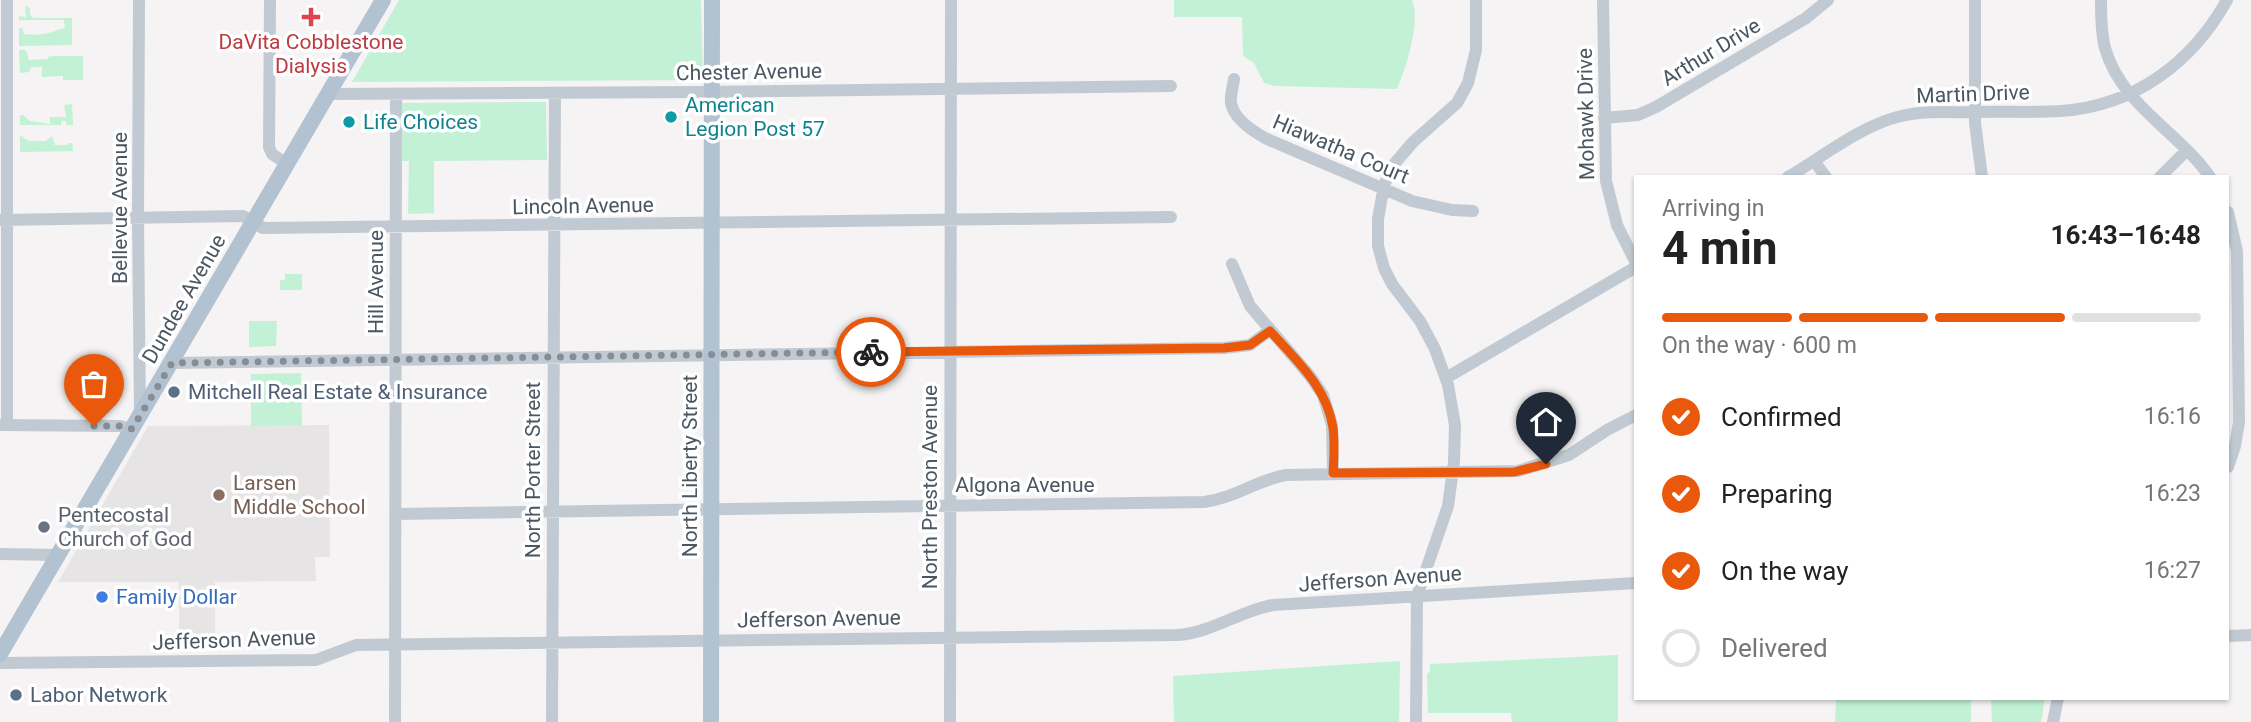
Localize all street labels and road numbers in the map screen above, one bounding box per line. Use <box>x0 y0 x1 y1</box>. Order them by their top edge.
street label: Arthur Drive <box>1657 13 1765 91</box>
street label: Mohawk Drive <box>1573 48 1599 180</box>
street label: Chester Avenue <box>676 59 822 85</box>
street label: Martin Drive <box>1916 80 2030 108</box>
street label: Hiawatha Court <box>1269 110 1413 189</box>
street label: Bellevue Avenue <box>108 132 132 284</box>
street label: Lincoln Avenue <box>512 193 654 219</box>
street label: Dundee Avenue <box>137 230 231 368</box>
street label: Hill Avenue <box>364 230 388 334</box>
street label: North Liberty Street <box>678 375 702 557</box>
street label: North Porter Street <box>521 382 545 558</box>
street label: North Preston Avenue <box>918 385 942 589</box>
street label: Algona Avenue <box>955 473 1095 497</box>
street label: Jefferson Avenue <box>1298 561 1462 597</box>
street label: Jefferson Avenue <box>737 606 901 632</box>
street label: Jefferson Avenue <box>152 625 316 655</box>

